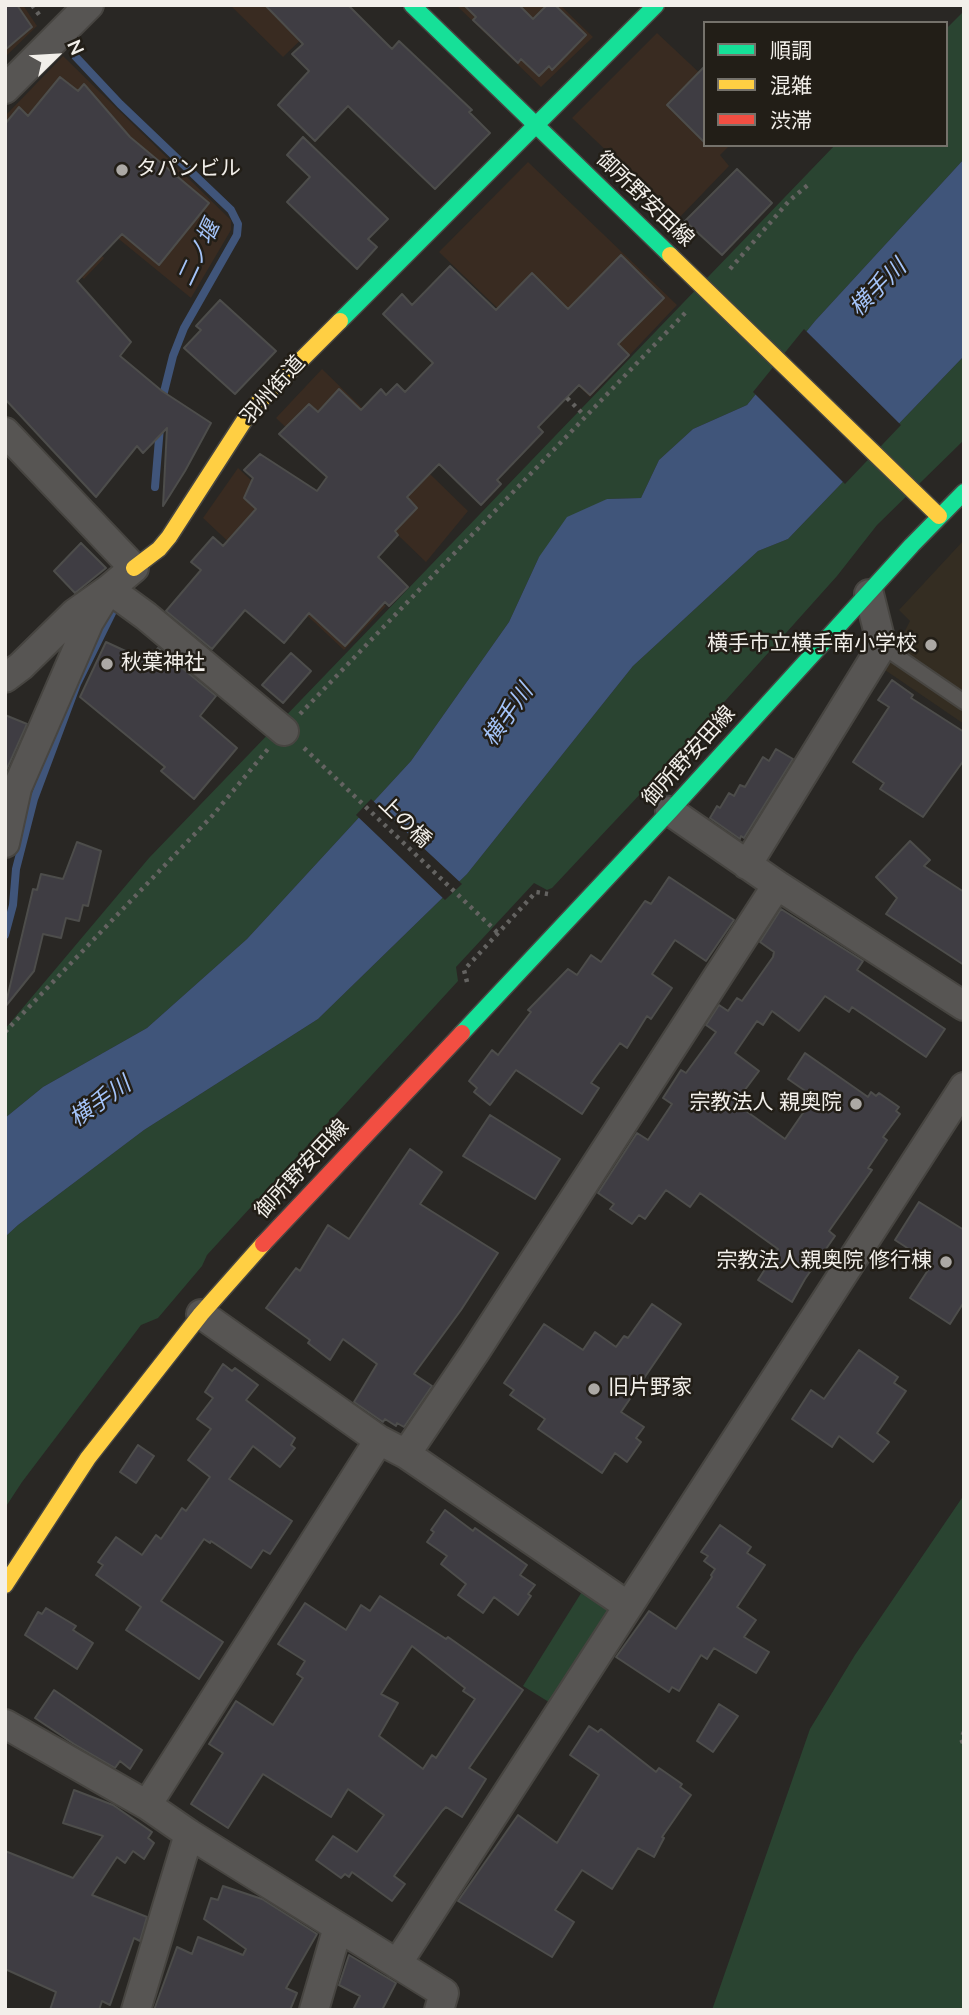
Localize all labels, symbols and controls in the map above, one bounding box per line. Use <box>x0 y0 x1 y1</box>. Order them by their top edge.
north arrow <box>21 21 91 91</box>
legend <box>703 21 948 147</box>
text: N <box>60 36 90 59</box>
text: 順調 <box>770 37 812 65</box>
text: 混雑 <box>770 72 812 100</box>
text: 渋滞 <box>770 107 812 135</box>
street label: 御所野安田線 <box>590 147 698 253</box>
place label: タパンビル <box>136 157 241 183</box>
marker: タパンビル <box>114 162 130 178</box>
water label: 二ノ堰 <box>173 217 227 291</box>
water label: 横手川 <box>845 255 913 323</box>
street label: 羽州街道 <box>237 351 311 431</box>
place label: 横手市立横手南小学校 <box>707 632 917 658</box>
marker: 横手市立横手南小学校 <box>923 637 939 653</box>
place label: 秋葉神社 <box>121 651 205 677</box>
marker: 秋葉神社 <box>99 656 115 672</box>
water label: 横手川 <box>478 680 540 752</box>
street label: 御所野安田線 <box>638 702 742 812</box>
street label: 上の橋 <box>373 792 435 854</box>
water label: 横手川 <box>65 1072 137 1134</box>
place label: 宗教法人 親奥院 <box>690 1091 842 1117</box>
marker: 宗教法人 親奥院 <box>848 1096 864 1112</box>
street label: 御所野安田線 <box>251 1115 355 1225</box>
place label: 宗教法人親奥院 修行棟 <box>717 1249 932 1275</box>
marker: 宗教法人親奥院 修行棟 <box>938 1254 954 1270</box>
place label: 旧片野家 <box>608 1376 692 1402</box>
marker: 旧片野家 <box>586 1381 602 1397</box>

